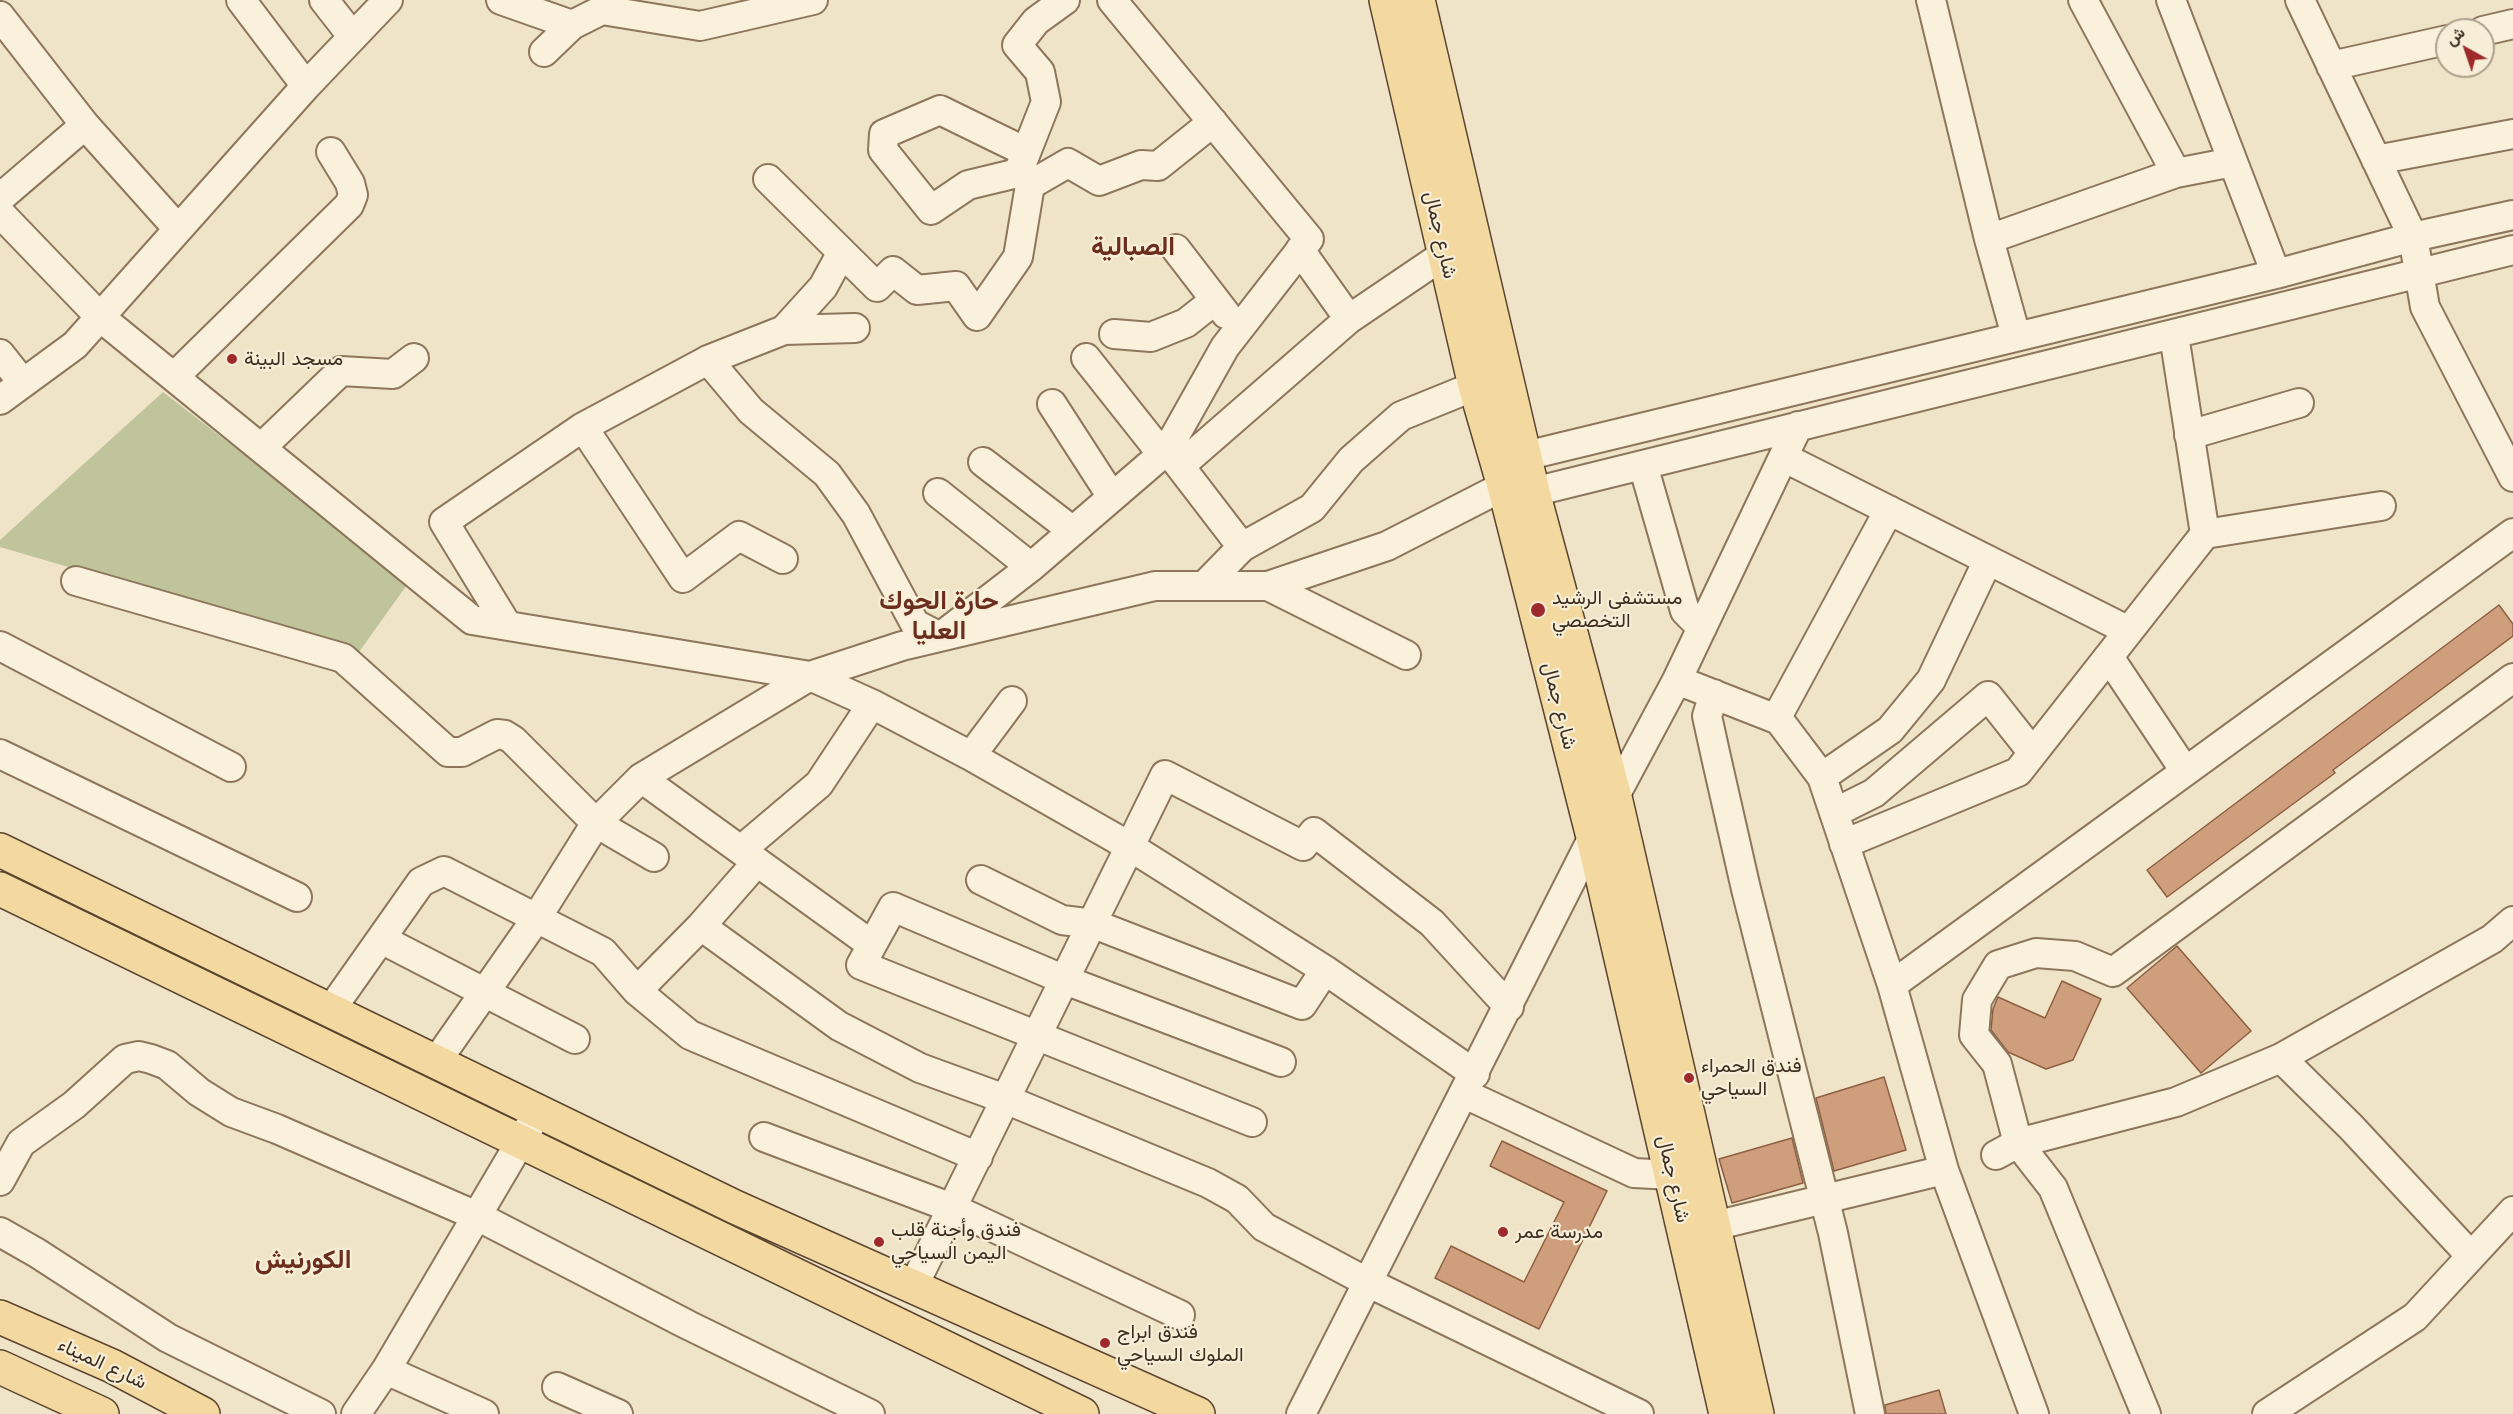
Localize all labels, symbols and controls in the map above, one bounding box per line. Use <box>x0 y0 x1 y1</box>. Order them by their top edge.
north arrow <box>2435 18 2495 78</box>
text: ش <box>2441 22 2469 50</box>
street label: شارع جمال <box>1418 189 1462 281</box>
district label: الصبالية <box>1091 232 1175 264</box>
place label: مسجد البينة <box>244 347 343 371</box>
marker: مسجد البينة <box>225 352 239 366</box>
district label: حارة الحوك العليا <box>879 586 999 648</box>
place label: مستشفى الرشيد التخصصي <box>1552 586 1682 633</box>
marker: مستشفى الرشيد التخصصي <box>1529 601 1547 619</box>
street label: شارع جمال <box>1537 660 1581 752</box>
place label: فندق الحمراء السياحي <box>1701 1054 1802 1101</box>
marker: فندق الحمراء السياحي <box>1682 1071 1696 1085</box>
street label: شارع جمال <box>1651 1133 1695 1225</box>
place label: فندق وأجنة قلب اليمن السياحي <box>891 1218 1021 1265</box>
place label: مدرسة عمر <box>1515 1220 1603 1244</box>
marker: مدرسة عمر <box>1496 1225 1510 1239</box>
marker: فندق وأجنة قلب اليمن السياحي <box>872 1235 886 1249</box>
district label: الكورنيش <box>255 1245 351 1277</box>
place label: فندق ابراج الملوك السياحي <box>1117 1320 1244 1367</box>
street label: شارع الميناء <box>54 1333 150 1395</box>
marker: فندق ابراج الملوك السياحي <box>1098 1336 1112 1350</box>

